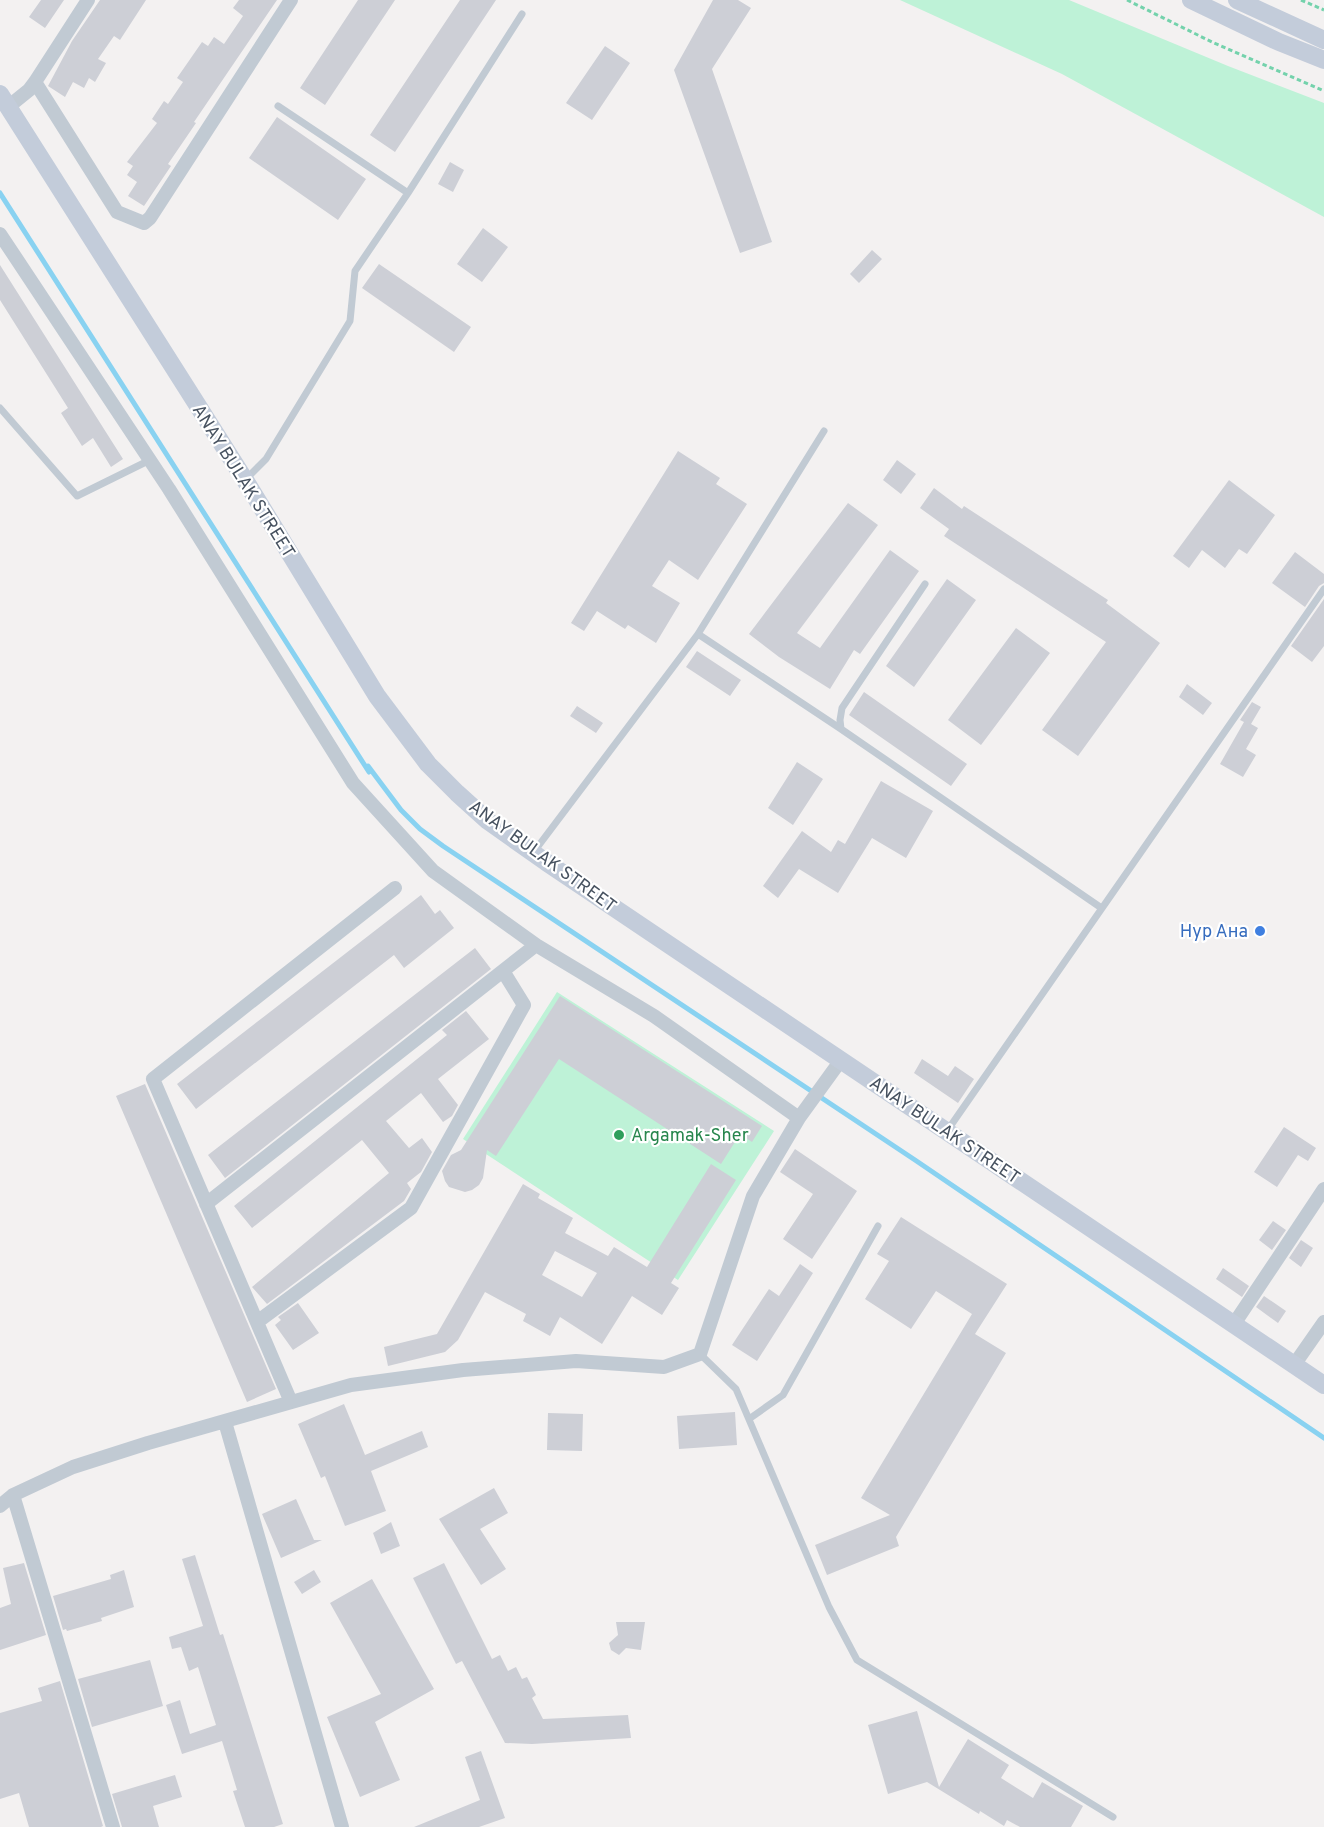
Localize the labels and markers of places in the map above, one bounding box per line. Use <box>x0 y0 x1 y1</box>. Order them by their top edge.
place label: Нур Ана <box>1180 921 1248 944</box>
marker: Нур Ана <box>1253 924 1267 938</box>
place label: Argamak-Sher <box>631 1125 749 1148</box>
marker: Argamak-Sher <box>612 1128 626 1142</box>

